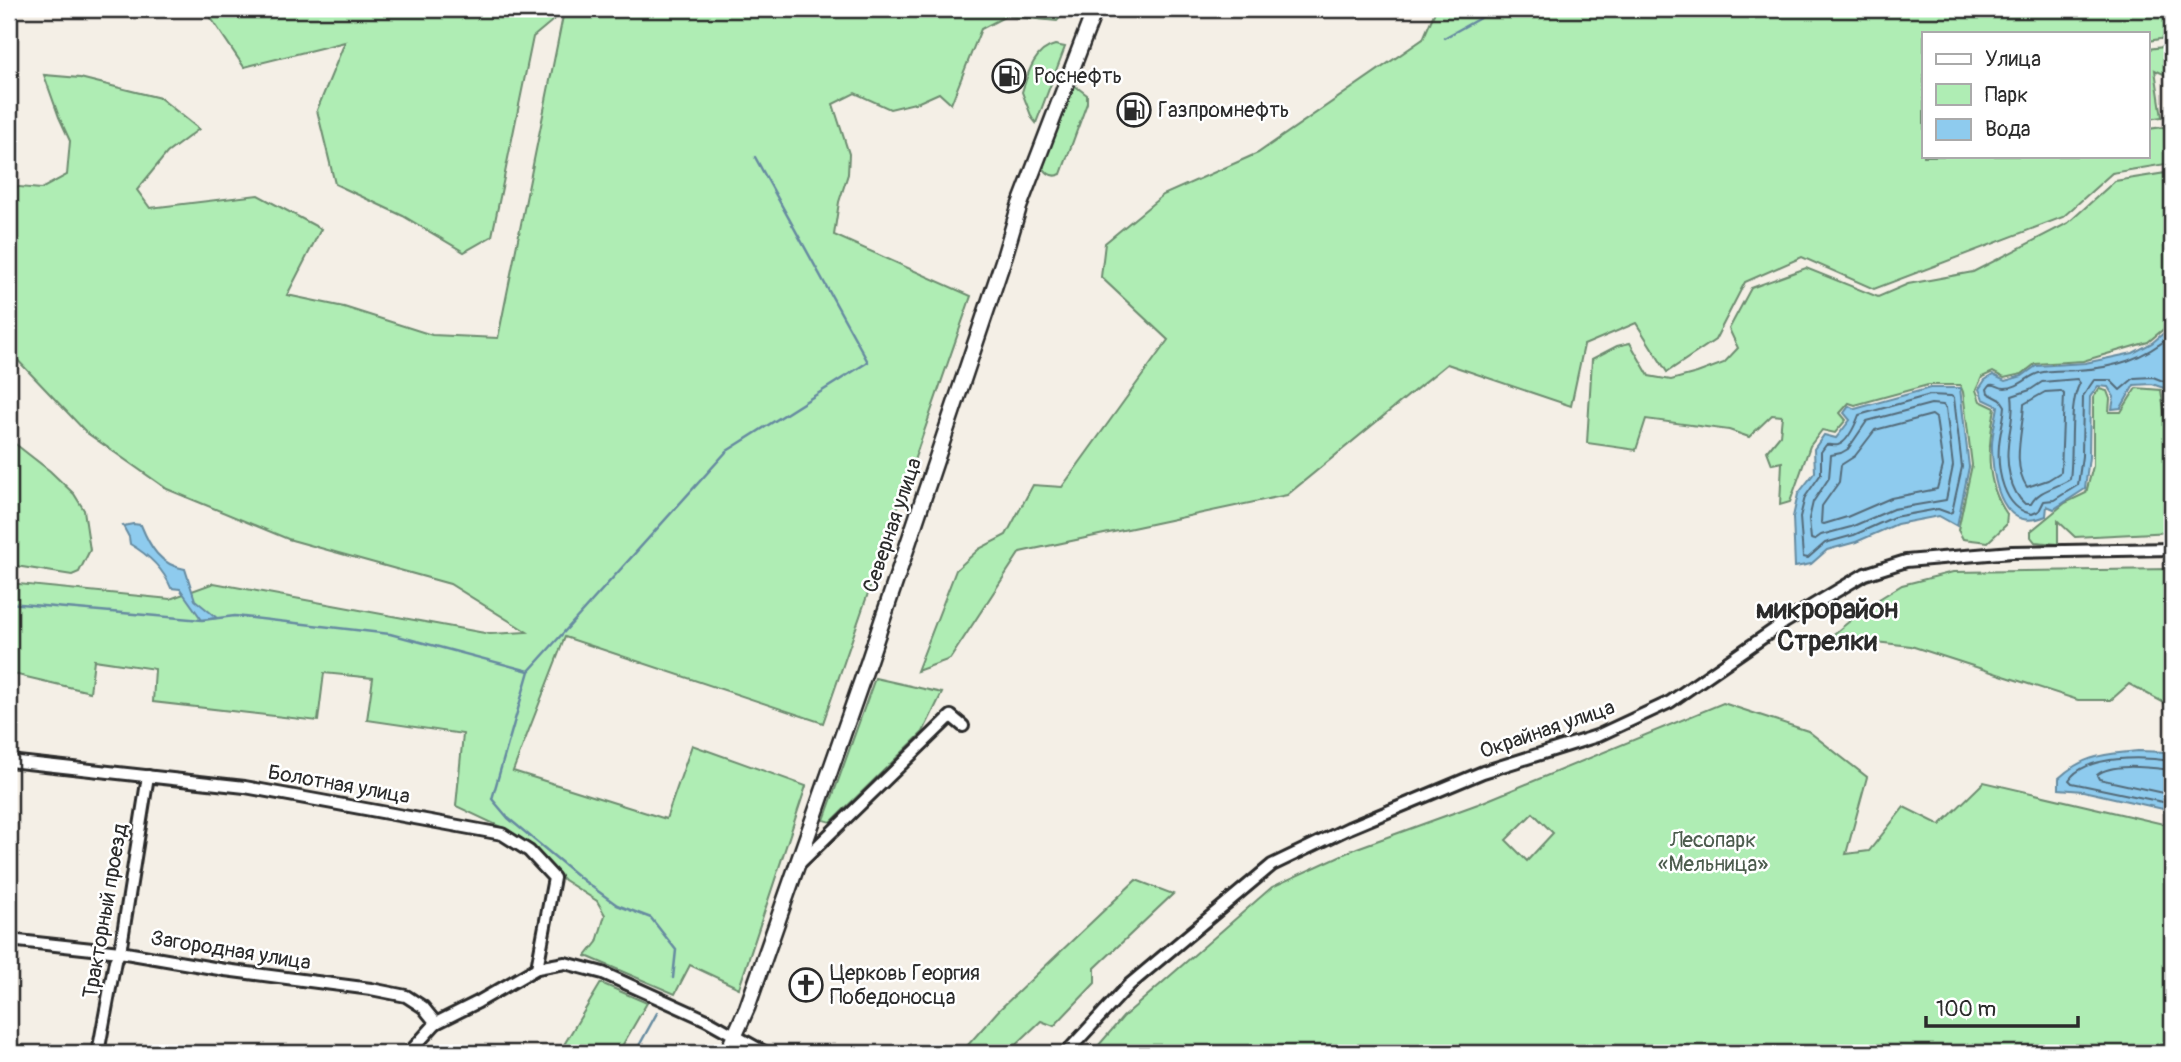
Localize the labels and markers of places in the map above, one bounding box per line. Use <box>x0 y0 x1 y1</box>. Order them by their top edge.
fuel station icon: Роснефть <box>990 57 1028 95</box>
place label: Роснефть <box>1034 63 1122 90</box>
fuel station icon: Газпромнефть <box>1115 91 1153 129</box>
place label: Газпромнефть <box>1158 97 1290 124</box>
place label: Церковь Георгия Победоносца <box>830 960 980 1011</box>
church icon: Церковь Георгия Победоносца <box>787 966 825 1004</box>

